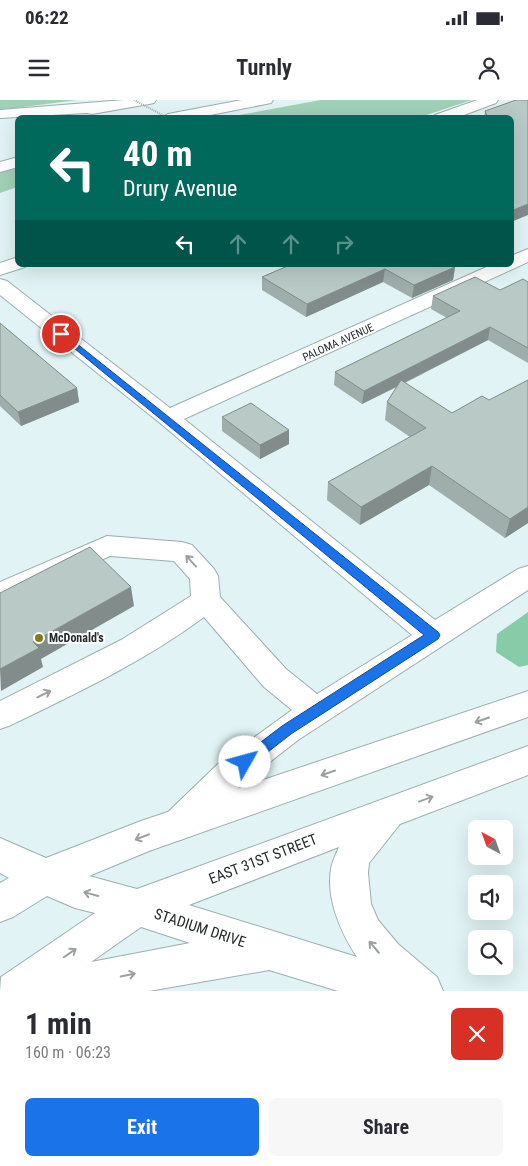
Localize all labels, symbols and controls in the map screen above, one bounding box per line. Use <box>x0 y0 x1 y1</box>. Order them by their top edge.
text: 06:22 <box>25 6 69 29</box>
icon: menu <box>25 54 53 82</box>
icon: person <box>475 54 503 82</box>
text: Turnly <box>236 55 292 80</box>
text: 40 m <box>123 134 192 175</box>
icon: left <box>40 135 105 200</box>
text: Drury Avenue <box>123 176 237 201</box>
icon: left <box>171 230 199 258</box>
icon: ahead <box>224 230 252 258</box>
icon: ahead <box>277 230 305 258</box>
icon: right <box>330 230 358 258</box>
pin <box>40 313 82 355</box>
icon: arrive <box>47 320 75 348</box>
street label: PALOMA AVENUE <box>301 321 376 364</box>
one-way arrow <box>185 555 196 568</box>
place label: McDonald's <box>49 631 104 645</box>
marker: McDonald's <box>33 632 45 644</box>
one-way arrow <box>36 689 51 699</box>
one-way arrow <box>475 716 490 725</box>
position arrow <box>218 735 270 787</box>
one-way arrow <box>320 768 336 778</box>
one-way arrow <box>418 794 433 803</box>
north arrow <box>468 820 512 865</box>
map controls <box>468 820 513 975</box>
street label: EAST 31ST STREET <box>206 830 320 888</box>
one-way arrow <box>134 833 150 842</box>
button: sound <box>468 875 513 920</box>
one-way arrow <box>84 889 100 899</box>
street label: STADIUM DRIVE <box>152 905 248 951</box>
button: search <box>468 930 513 975</box>
one-way arrow <box>369 941 380 954</box>
one-way arrow <box>63 948 77 958</box>
one-way arrow <box>120 970 136 979</box>
text: 1 min <box>25 1006 92 1041</box>
button: close <box>451 1008 503 1060</box>
text: 160 m · 06:23 <box>25 1043 111 1062</box>
button: Exit <box>25 1098 259 1156</box>
button: Share <box>269 1098 503 1156</box>

